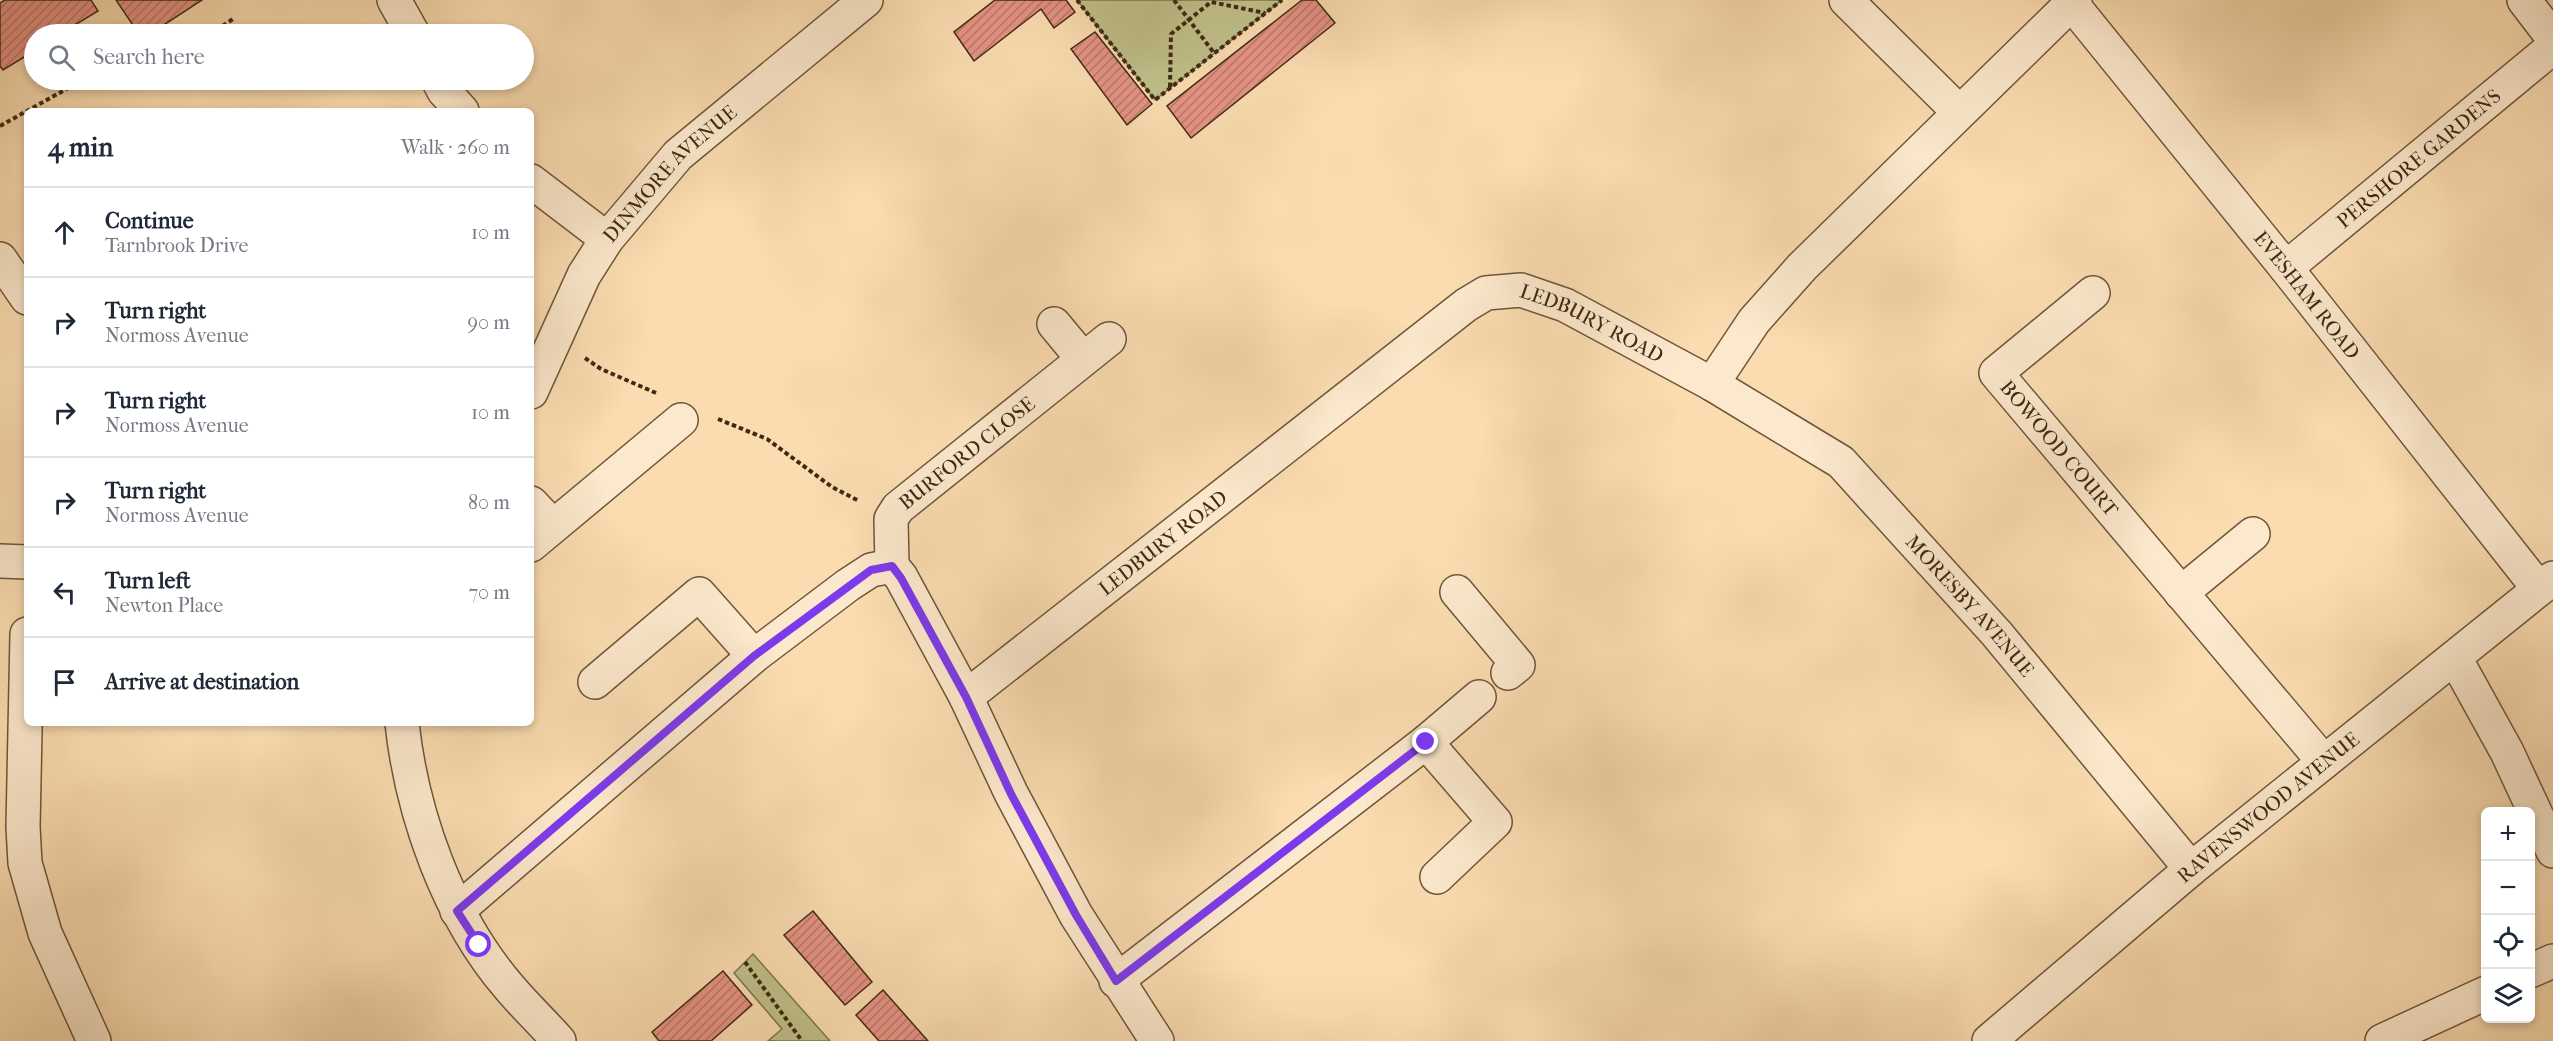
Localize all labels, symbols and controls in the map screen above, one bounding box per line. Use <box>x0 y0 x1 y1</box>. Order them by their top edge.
search box <box>24 24 534 90</box>
icon: search <box>45 41 78 74</box>
text: Search here <box>93 44 205 70</box>
street label: PERSHORE GARDENS <box>2332 84 2505 233</box>
street label: DINMORE AVENUE <box>598 101 741 247</box>
text: 4 min <box>48 132 113 163</box>
text: Walk · 260 m <box>401 136 510 159</box>
text: Continue <box>105 208 194 234</box>
icon: ahead <box>48 216 81 249</box>
text: 10 m <box>471 221 510 244</box>
street label: EVESHAM ROAD <box>2249 227 2364 364</box>
text: Tarnbrook Drive <box>105 234 248 257</box>
street label: LEDBURY ROAD <box>1517 280 1667 368</box>
text: Turn right <box>105 298 206 324</box>
icon: right <box>48 306 81 339</box>
text: 90 m <box>468 311 510 334</box>
text: Normoss Avenue <box>105 324 249 347</box>
street label: BOWOOD COURT <box>1995 376 2123 521</box>
text: Turn right <box>105 388 206 414</box>
street label: BURFORD CLOSE <box>894 392 1039 515</box>
icon: right <box>48 396 81 429</box>
text: 10 m <box>471 401 510 424</box>
text: Normoss Avenue <box>105 414 249 437</box>
text: Turn right <box>105 478 206 504</box>
icon: right <box>48 486 81 519</box>
street label: LEDBURY ROAD <box>1094 486 1232 601</box>
text: 80 m <box>468 491 510 514</box>
text: Normoss Avenue <box>105 504 249 527</box>
street label: MORESBY AVENUE <box>1901 530 2038 681</box>
text: Turn left <box>105 568 191 594</box>
icon: left <box>48 576 81 609</box>
text: 70 m <box>468 581 510 604</box>
text: Newton Place <box>105 594 223 617</box>
icon: arrive <box>48 666 81 699</box>
text: Arrive at destination <box>105 669 299 695</box>
street label: RAVENSWOOD AVENUE <box>2173 727 2364 888</box>
route end <box>1412 728 1438 754</box>
map controls <box>2481 807 2535 1023</box>
button: + <box>2481 807 2535 861</box>
button: − <box>2481 861 2535 915</box>
button: locate <box>2481 915 2535 969</box>
route start <box>465 931 491 957</box>
button: layers <box>2481 969 2535 1023</box>

